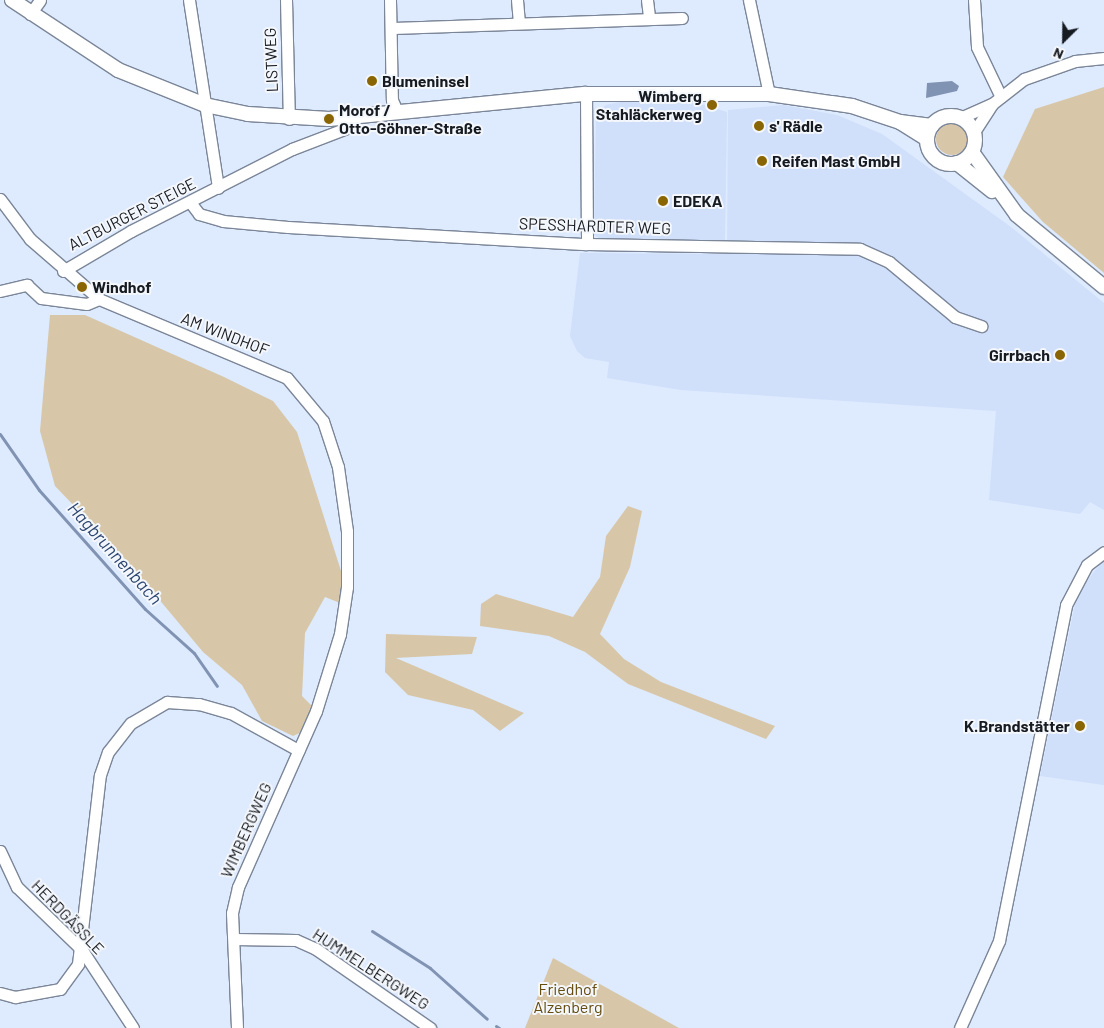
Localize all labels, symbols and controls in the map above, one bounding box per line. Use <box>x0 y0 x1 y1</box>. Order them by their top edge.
north arrow <box>1039 15 1089 65</box>
street label: LISTWEG <box>260 27 282 93</box>
text: N <box>1050 45 1066 64</box>
place label: Blumeninsel <box>382 71 469 91</box>
marker: Blumeninsel <box>366 75 378 87</box>
place label: Wimberg Stahläckerweg <box>596 86 702 124</box>
marker: Wimberg Stahläckerweg <box>706 99 718 111</box>
place label: Morof / Otto-Göhner-Straße <box>339 100 482 138</box>
marker: Morof / Otto-Göhner-Straße <box>323 113 335 125</box>
place label: s' Rädle <box>769 116 823 136</box>
marker: s' Rädle <box>753 120 765 132</box>
place label: Reifen Mast GmbH <box>772 151 900 171</box>
marker: Reifen Mast GmbH <box>756 155 768 167</box>
street label: ALTBURGER STEIGE <box>65 174 199 254</box>
place label: EDEKA <box>673 191 723 211</box>
marker: EDEKA <box>657 195 669 207</box>
street label: SPESSHARDTER WEG <box>519 214 671 238</box>
place label: Windhof <box>92 277 151 297</box>
marker: Windhof <box>76 281 88 293</box>
street label: AM WINDHOF <box>178 308 272 360</box>
place label: Girrbach <box>989 345 1050 365</box>
marker: Girrbach <box>1054 349 1066 361</box>
water label: Hagbrunnenbach <box>63 497 167 609</box>
place label: K.Brandstätter <box>964 716 1070 736</box>
marker: K.Brandstätter <box>1074 720 1086 732</box>
street label: WIMBERGWEG <box>216 779 276 881</box>
street label: HERDGÄSSLE <box>28 876 108 958</box>
street label: HUMMELBERGWEG <box>309 924 433 1014</box>
park label: Friedhof Alzenberg <box>534 979 602 1017</box>

